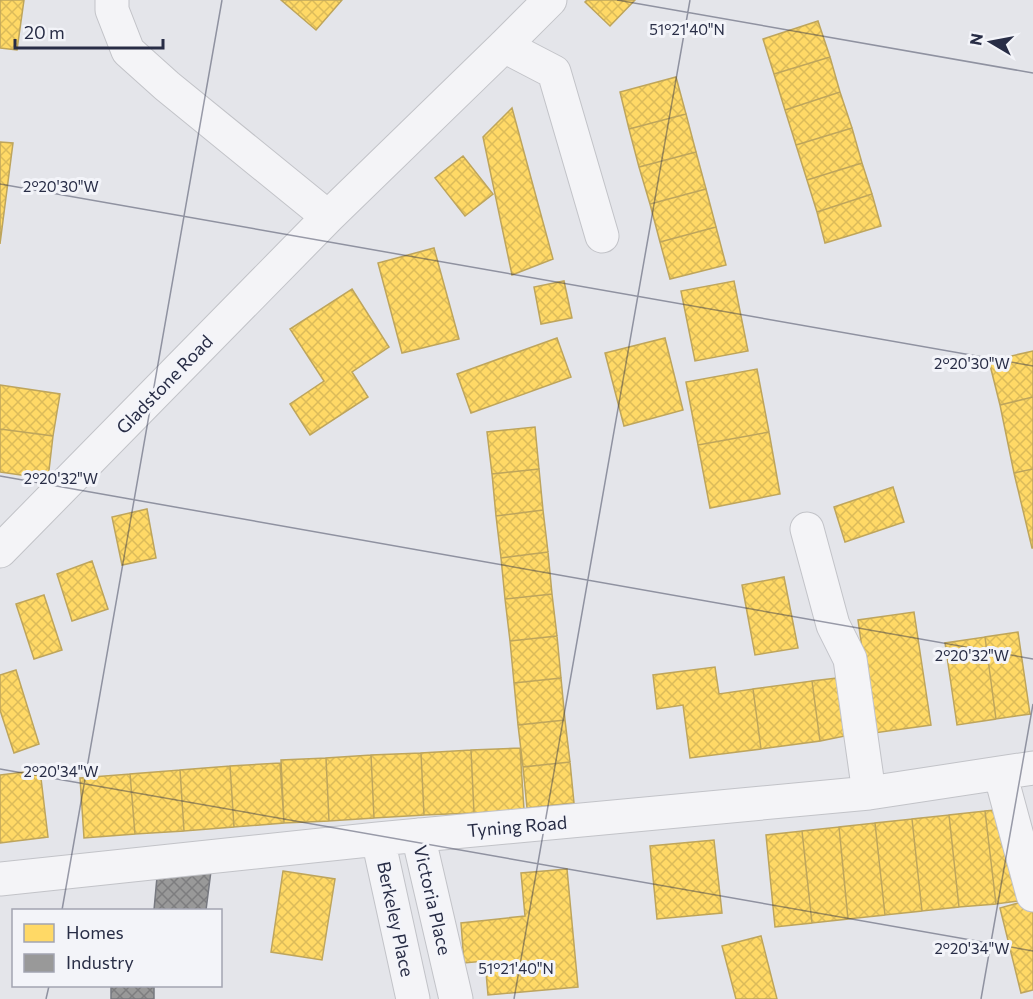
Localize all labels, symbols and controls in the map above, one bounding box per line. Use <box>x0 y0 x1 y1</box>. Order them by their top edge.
scale bar <box>15 12 164 50</box>
north arrow <box>961 12 1021 72</box>
text: 51°21'40"N <box>649 20 725 38</box>
text: 20 m <box>24 21 65 43</box>
text: N <box>965 32 986 47</box>
text: 2°20'30"W <box>23 177 99 195</box>
street label: Gladstone Road <box>111 330 217 438</box>
text: 2°20'30"W <box>934 354 1010 372</box>
text: 2°20'32"W <box>24 469 98 487</box>
text: 2°20'32"W <box>935 646 1009 664</box>
text: 2°20'34"W <box>23 762 99 780</box>
street label: Tyning Road <box>466 811 568 841</box>
street label: Victoria Place <box>410 843 456 957</box>
street label: Berkeley Place <box>373 859 419 979</box>
legend <box>12 909 222 987</box>
text: Homes <box>66 921 124 943</box>
text: 2°20'34"W <box>934 939 1010 957</box>
text: Industry <box>66 951 134 973</box>
text: 51°21'40"N <box>478 959 554 977</box>

